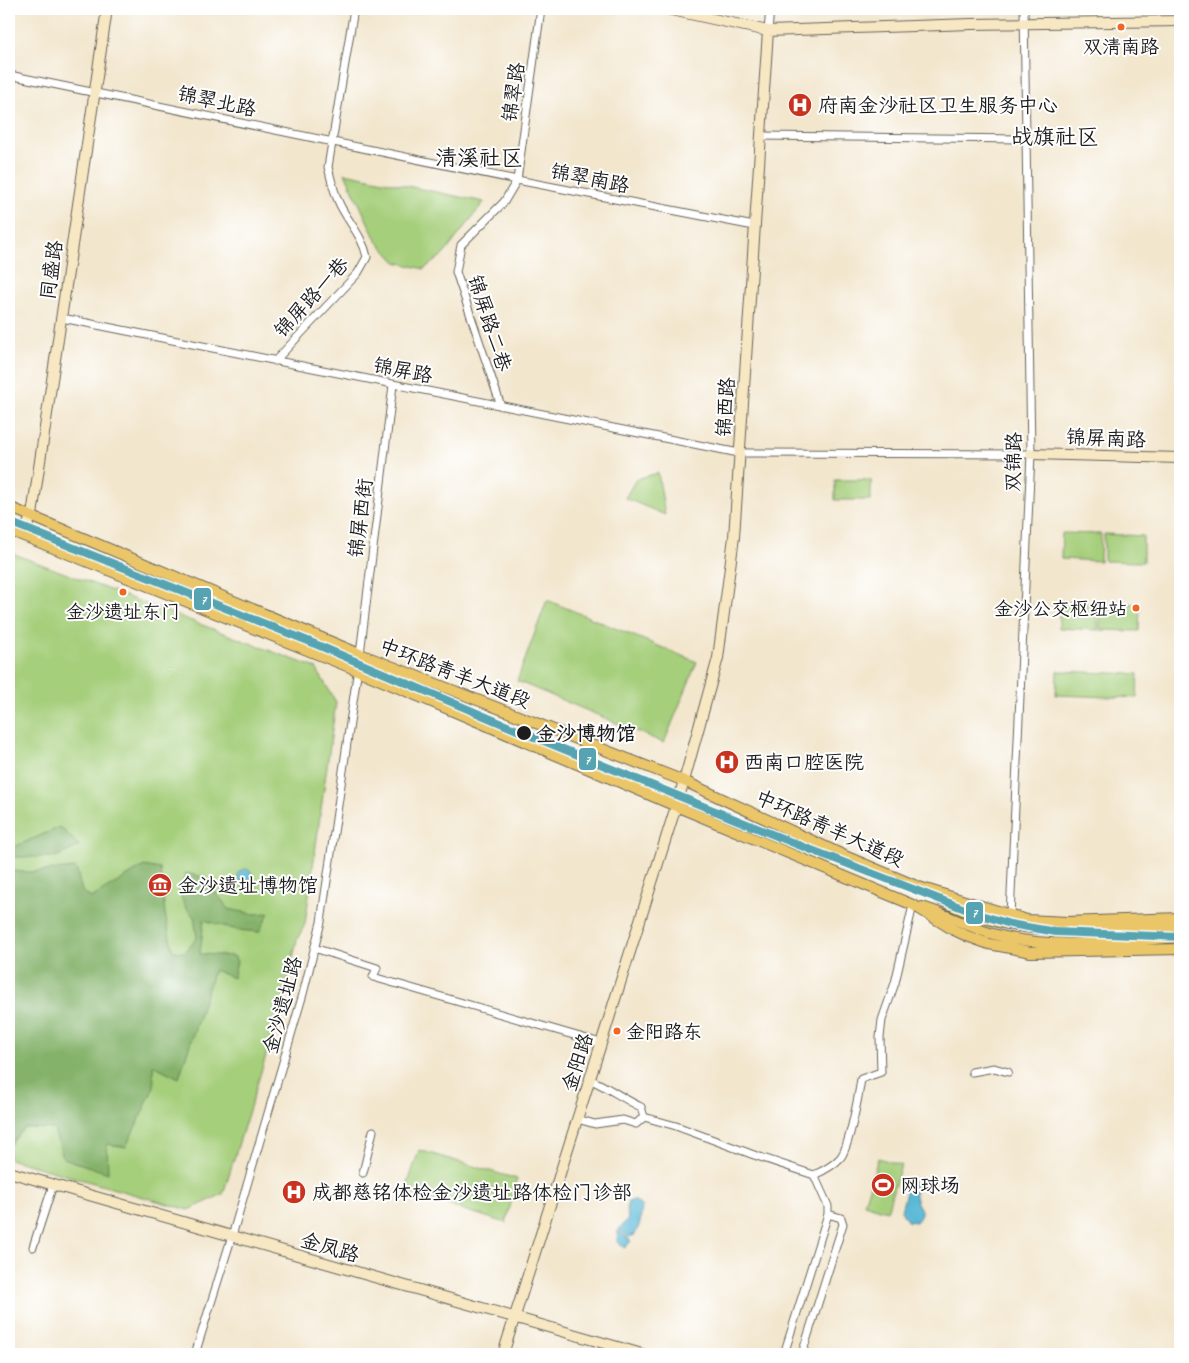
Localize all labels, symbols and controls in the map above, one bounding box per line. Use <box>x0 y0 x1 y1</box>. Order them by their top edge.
marker: 双清南路 <box>1116 22 1126 32</box>
place label: 双清南路 <box>1083 35 1159 59</box>
street label: 锦翠路 <box>497 60 530 124</box>
street label: 锦翠北路 <box>175 81 260 122</box>
hospital icon: 府南金沙社区卫生服务中心 <box>787 92 813 118</box>
place label: 府南金沙社区卫生服务中心 <box>818 93 1058 118</box>
district label: 战旗社区 <box>1011 123 1099 151</box>
district label: 清溪社区 <box>435 144 523 172</box>
street label: 锦翠南路 <box>548 159 633 199</box>
street label: 同盛路 <box>35 238 68 302</box>
street label: 锦屏路一巷 <box>269 251 355 343</box>
street label: 锦屏路二巷 <box>462 272 517 376</box>
street label: 锦屏路 <box>371 352 436 389</box>
street label: 锦西路 <box>711 375 740 438</box>
street label: 锦屏南路 <box>1066 425 1147 452</box>
street label: 双锦路 <box>1000 431 1027 492</box>
street label: 锦屏西街 <box>343 477 378 559</box>
marker: 金沙遗址东门 <box>118 587 128 597</box>
line badge: 7 <box>193 587 212 611</box>
text: 7 <box>200 591 208 608</box>
place label: 金沙公交枢纽站 <box>994 597 1127 621</box>
place label: 金沙遗址东门 <box>66 600 180 624</box>
marker: 金沙公交枢纽站 <box>1131 603 1141 613</box>
street label: 中环路青羊大道段 <box>376 633 534 714</box>
place label: 金沙博物馆 <box>536 721 636 746</box>
marker: 金沙博物馆 <box>515 724 533 742</box>
line badge: 7 <box>578 747 597 771</box>
hospital icon: 西南口腔医院 <box>714 749 740 775</box>
place label: 西南口腔医院 <box>744 750 864 775</box>
text: 7 <box>584 751 592 768</box>
street label: 中环路青羊大道段 <box>752 784 908 872</box>
museum icon: 金沙遗址博物馆 <box>147 872 173 898</box>
place label: 金沙遗址博物馆 <box>178 873 318 898</box>
line badge: 7 <box>965 901 984 925</box>
text: 7 <box>971 904 979 921</box>
street label: 金沙遗址路 <box>257 953 308 1057</box>
place label: 金阳路东 <box>626 1020 702 1044</box>
marker: 金阳路东 <box>612 1026 622 1036</box>
street label: 金阳路 <box>556 1029 599 1095</box>
sports icon: 网球场 <box>870 1172 896 1198</box>
place label: 网球场 <box>900 1173 960 1198</box>
hospital icon: 成都慈铭体检金沙遗址路体检门诊部 <box>281 1179 307 1205</box>
place label: 成都慈铭体检金沙遗址路体检门诊部 <box>312 1180 632 1205</box>
street label: 金凤路 <box>298 1227 363 1268</box>

